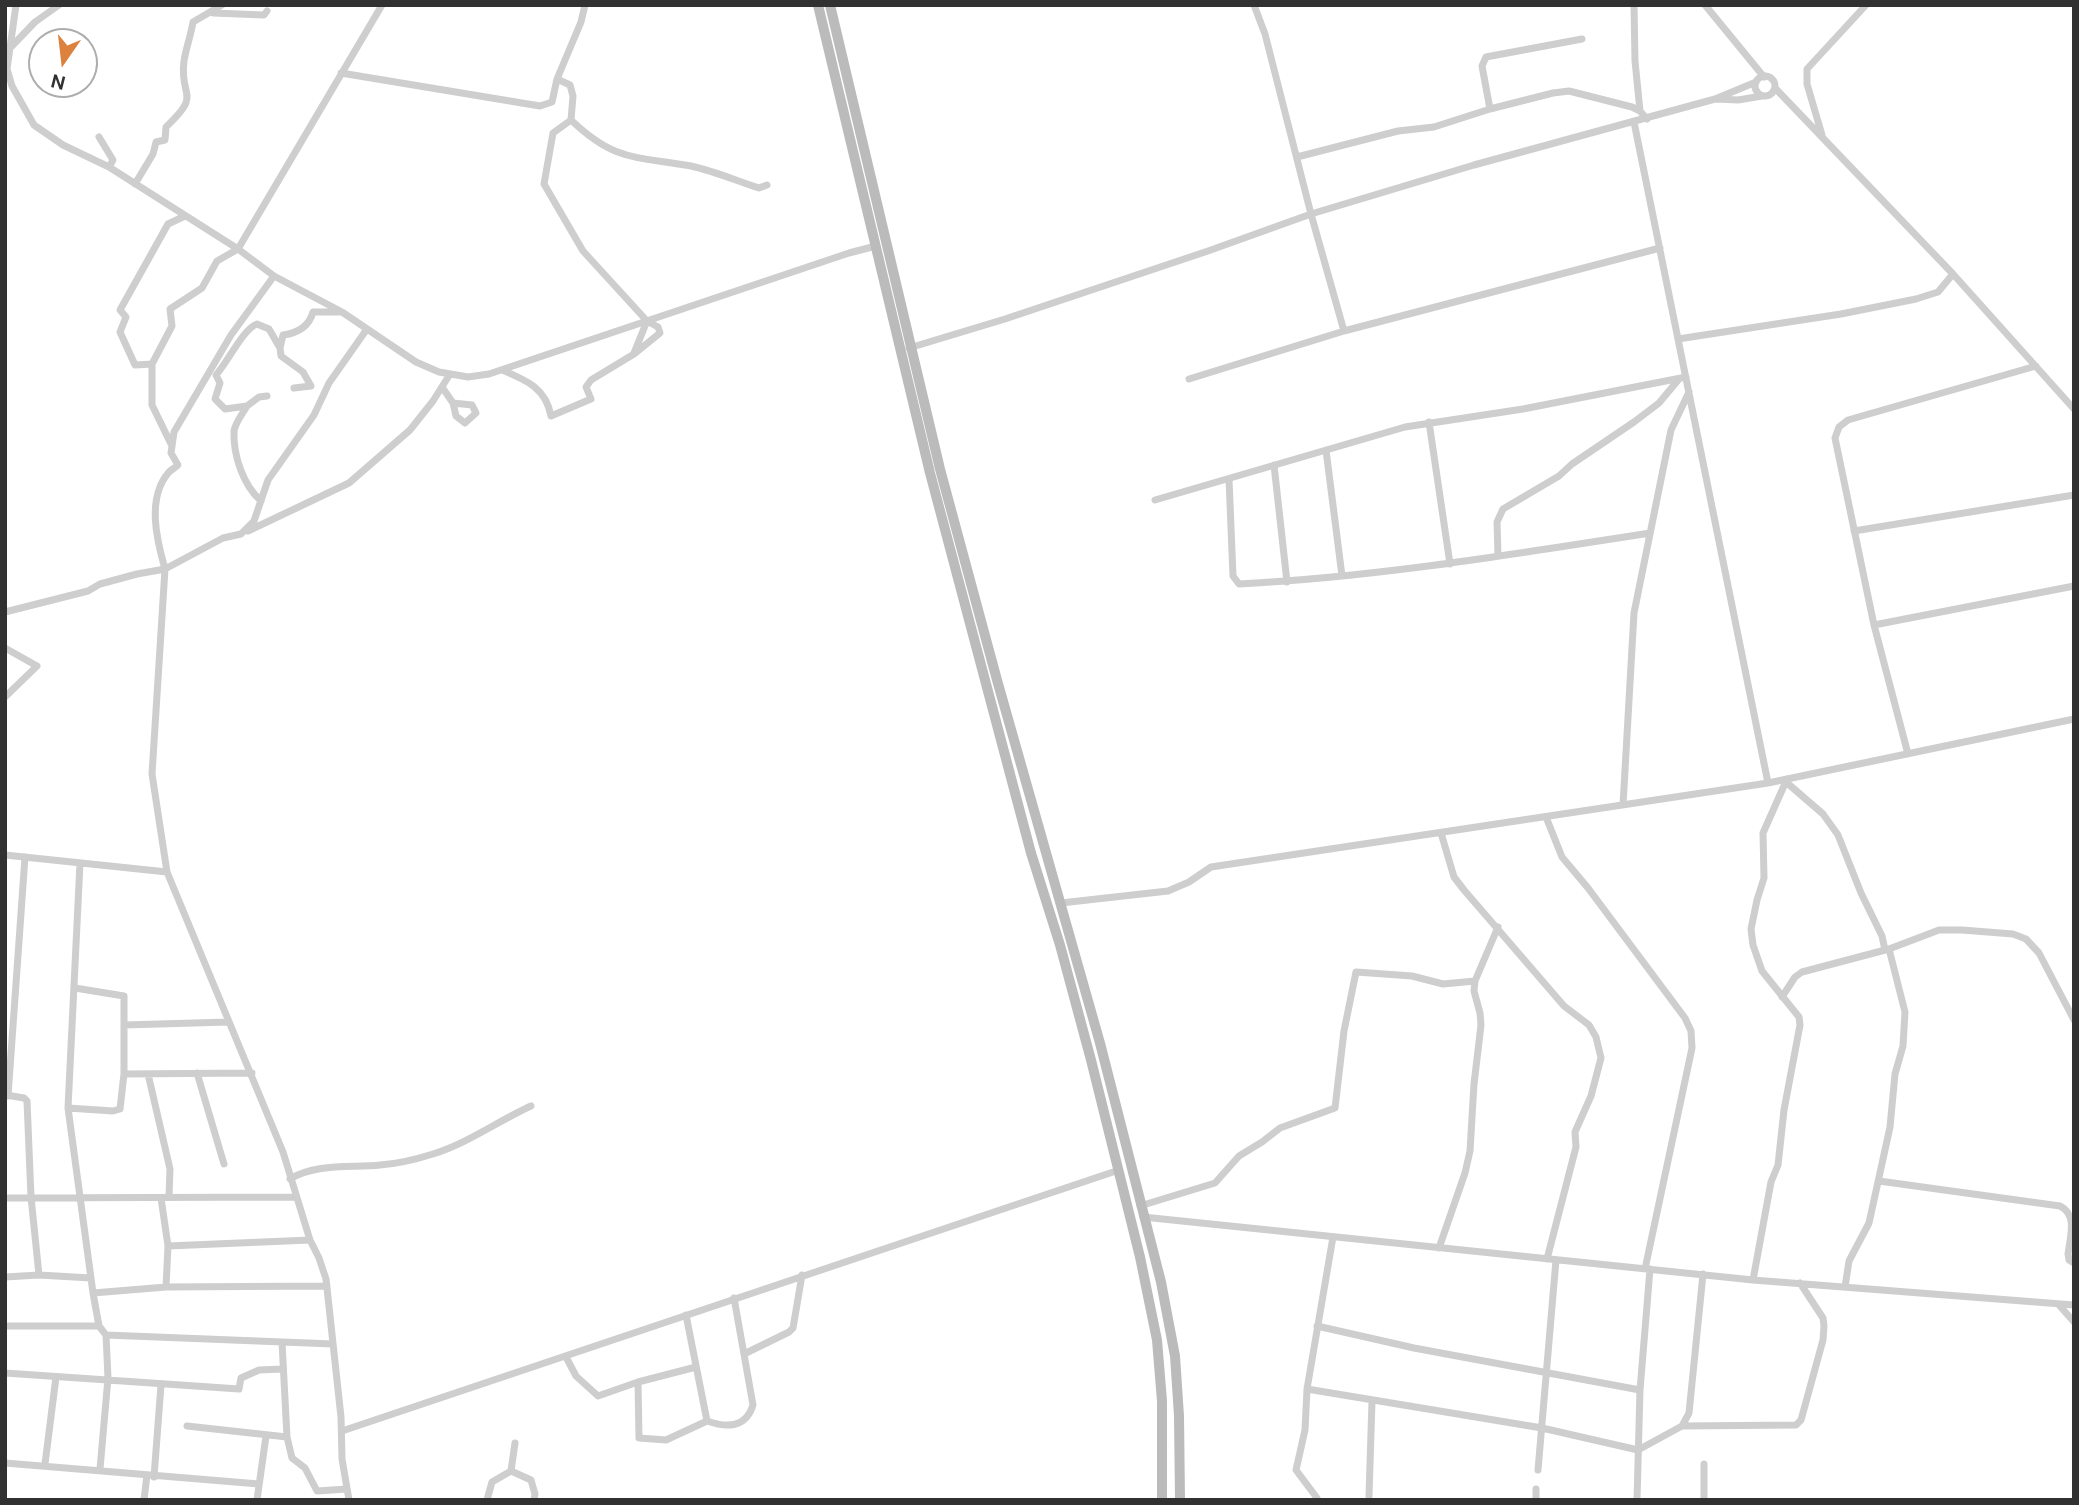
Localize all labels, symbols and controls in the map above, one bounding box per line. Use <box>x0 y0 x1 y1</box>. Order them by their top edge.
north arrow <box>28 28 98 98</box>
text: N <box>49 68 68 96</box>

